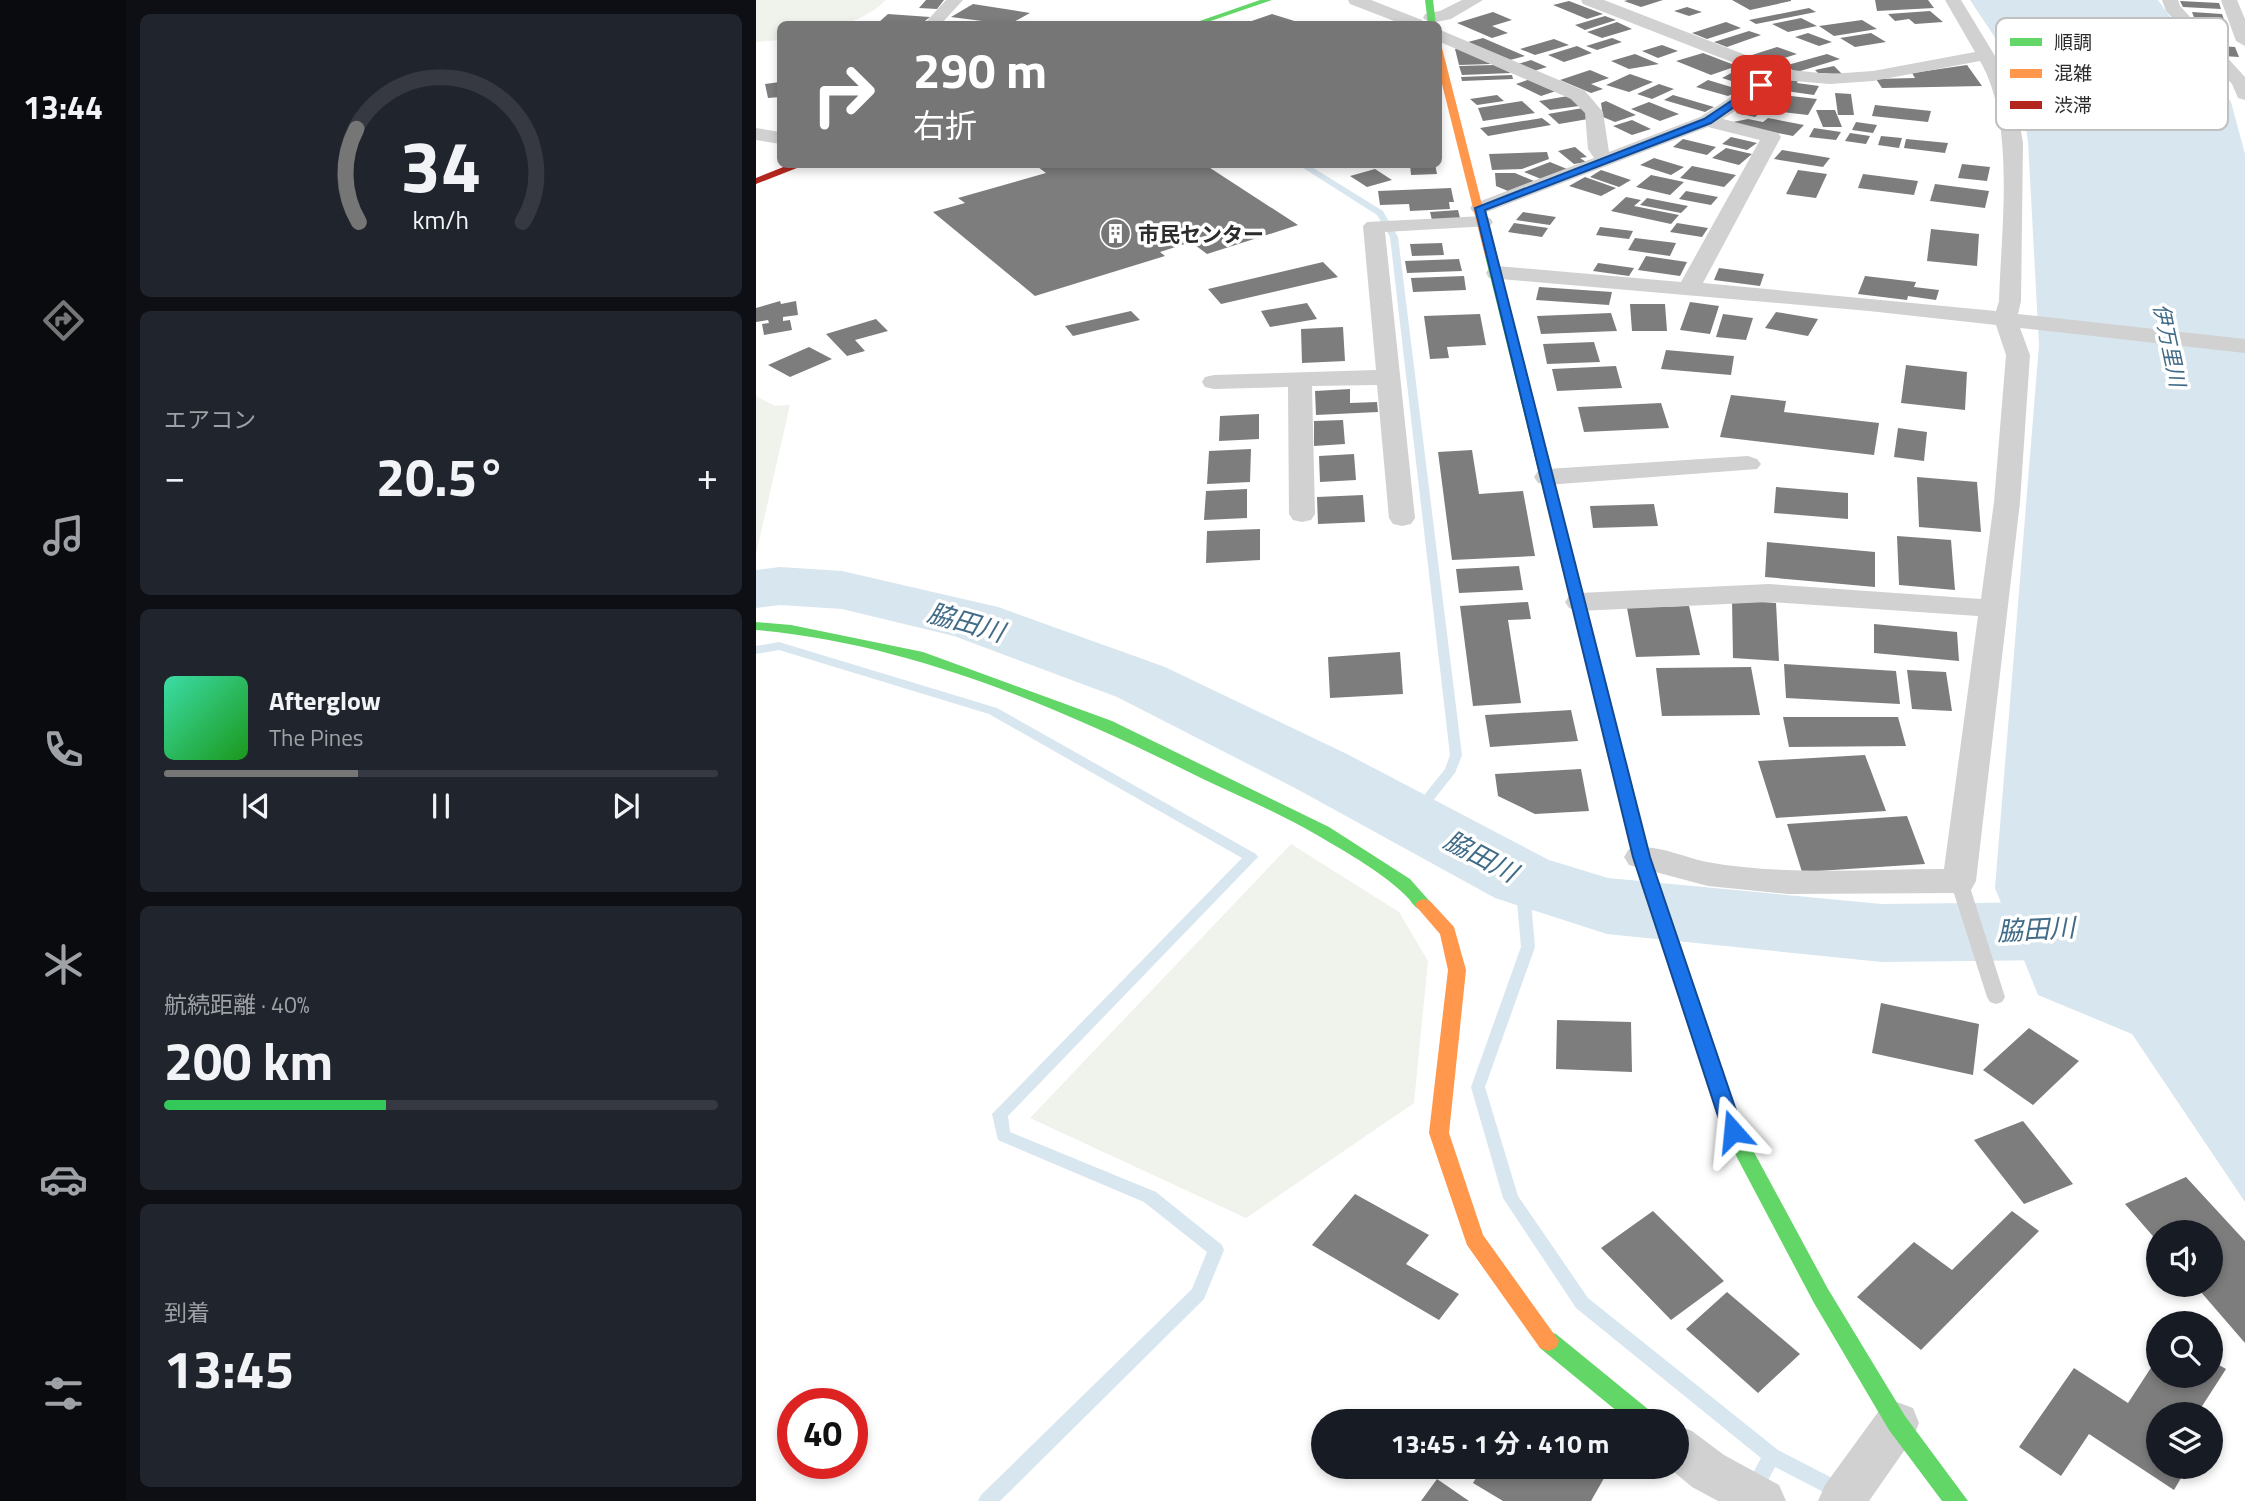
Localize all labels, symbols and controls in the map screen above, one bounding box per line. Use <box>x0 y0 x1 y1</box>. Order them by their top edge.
legend <box>1996 18 2228 130</box>
text: 順調 <box>2054 27 2092 56</box>
text: 290 m <box>913 32 1047 107</box>
icon: right <box>798 49 889 140</box>
pin <box>1731 55 1791 115</box>
text: 混雑 <box>2054 58 2092 87</box>
icon: arrive <box>1742 66 1780 104</box>
text: 13:44 <box>23 83 103 131</box>
text: 渋滞 <box>2054 90 2092 119</box>
text: 右折 <box>913 101 977 149</box>
text: 34 <box>400 110 482 220</box>
text: km/h <box>413 201 469 239</box>
building icon: 市民センター <box>1098 217 1132 251</box>
place label: 市民センター <box>1138 218 1264 250</box>
icon: directions <box>39 296 88 345</box>
water label: 伊万里川 <box>2146 301 2195 391</box>
text: エアコン <box>164 402 256 437</box>
text: 20.5° <box>376 437 506 516</box>
text: − <box>164 447 185 505</box>
text: + <box>697 447 718 505</box>
icon: music <box>39 511 88 560</box>
water label: 脇田川 <box>923 593 1012 652</box>
text: Afterglow <box>269 681 381 720</box>
text: The Pines <box>269 720 363 755</box>
icon: phone <box>39 725 88 774</box>
icon: previous <box>237 787 275 825</box>
icon: pause <box>422 787 460 825</box>
icon: next <box>607 787 645 825</box>
water label: 脇田川 <box>1437 820 1527 893</box>
water label: 脇田川 <box>1996 907 2079 951</box>
icon: climate <box>39 940 88 989</box>
text: 航続距離 · 40% <box>164 987 310 1022</box>
text: 200 km <box>164 1021 333 1100</box>
position arrow <box>1696 1094 1770 1168</box>
icon: car <box>39 1155 88 1204</box>
map controls <box>2146 1220 2223 1479</box>
button: sound <box>2146 1220 2223 1297</box>
text: 到着 <box>164 1295 210 1330</box>
button: search <box>2146 1311 2223 1388</box>
text: 13:45 <box>164 1329 294 1408</box>
icon: filters <box>39 1369 88 1418</box>
speed limit sign: 40 <box>777 1388 868 1479</box>
button: layers <box>2146 1402 2223 1479</box>
text: 13:45 · 1 分 · 410 m <box>1391 1424 1609 1463</box>

